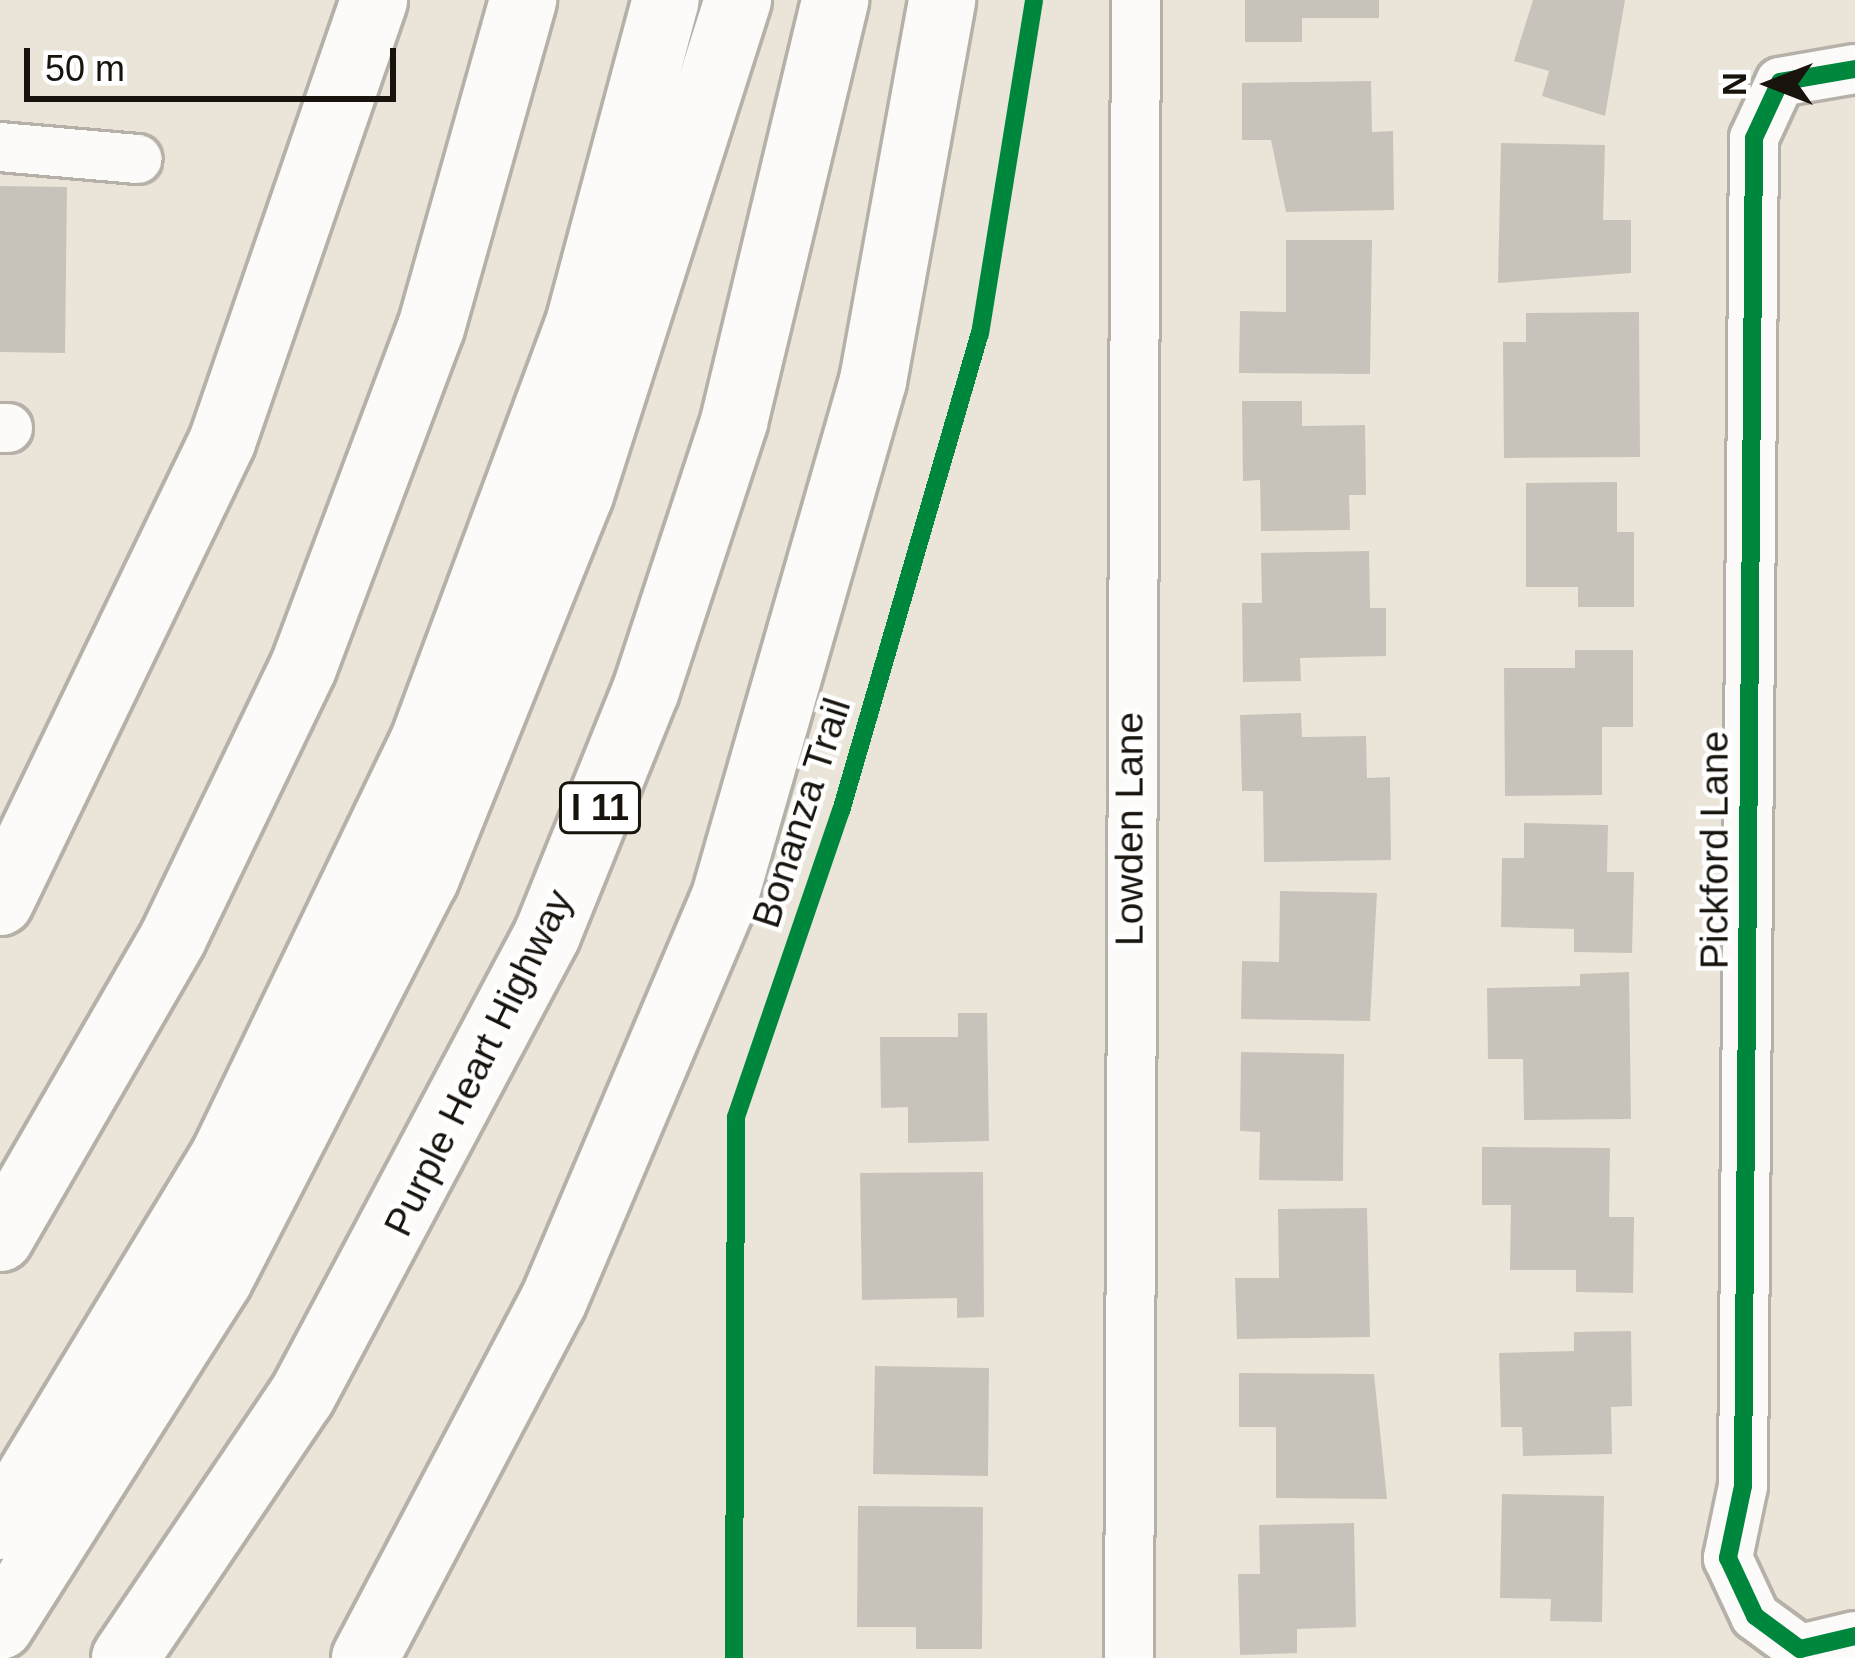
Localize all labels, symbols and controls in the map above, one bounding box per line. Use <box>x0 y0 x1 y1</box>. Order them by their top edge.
scale bar <box>30 24 402 98</box>
north arrow <box>1711 24 1831 144</box>
text: 50 m <box>45 48 125 89</box>
text: N <box>1716 72 1753 96</box>
street label: Bonanza Trail <box>743 692 861 934</box>
street label: Lowden Lane <box>1107 712 1153 946</box>
street label: Pickford Lane <box>1692 731 1738 969</box>
road number: I 11 <box>558 778 642 838</box>
street label: Purple Heart Highway <box>375 882 583 1244</box>

